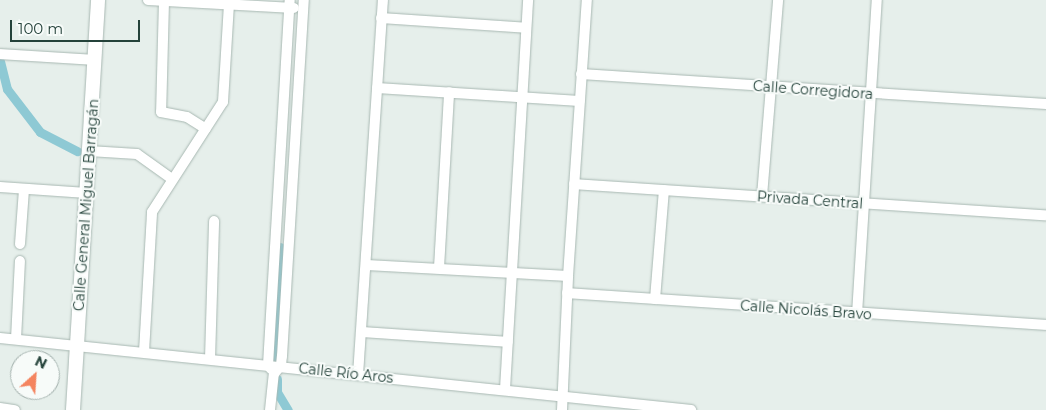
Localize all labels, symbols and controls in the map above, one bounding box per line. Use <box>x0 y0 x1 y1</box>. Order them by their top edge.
scale bar <box>12 10 142 42</box>
text: 100 m <box>18 19 63 38</box>
street label: Calle Corregidora <box>752 77 874 103</box>
street label: Calle General Miguel Barragán <box>70 98 102 312</box>
street label: Privada Central <box>756 188 864 212</box>
street label: Calle Nicolás Bravo <box>740 297 872 323</box>
north arrow <box>10 350 60 400</box>
text: N <box>32 352 50 373</box>
street label: Calle Río Aros <box>298 360 394 386</box>

